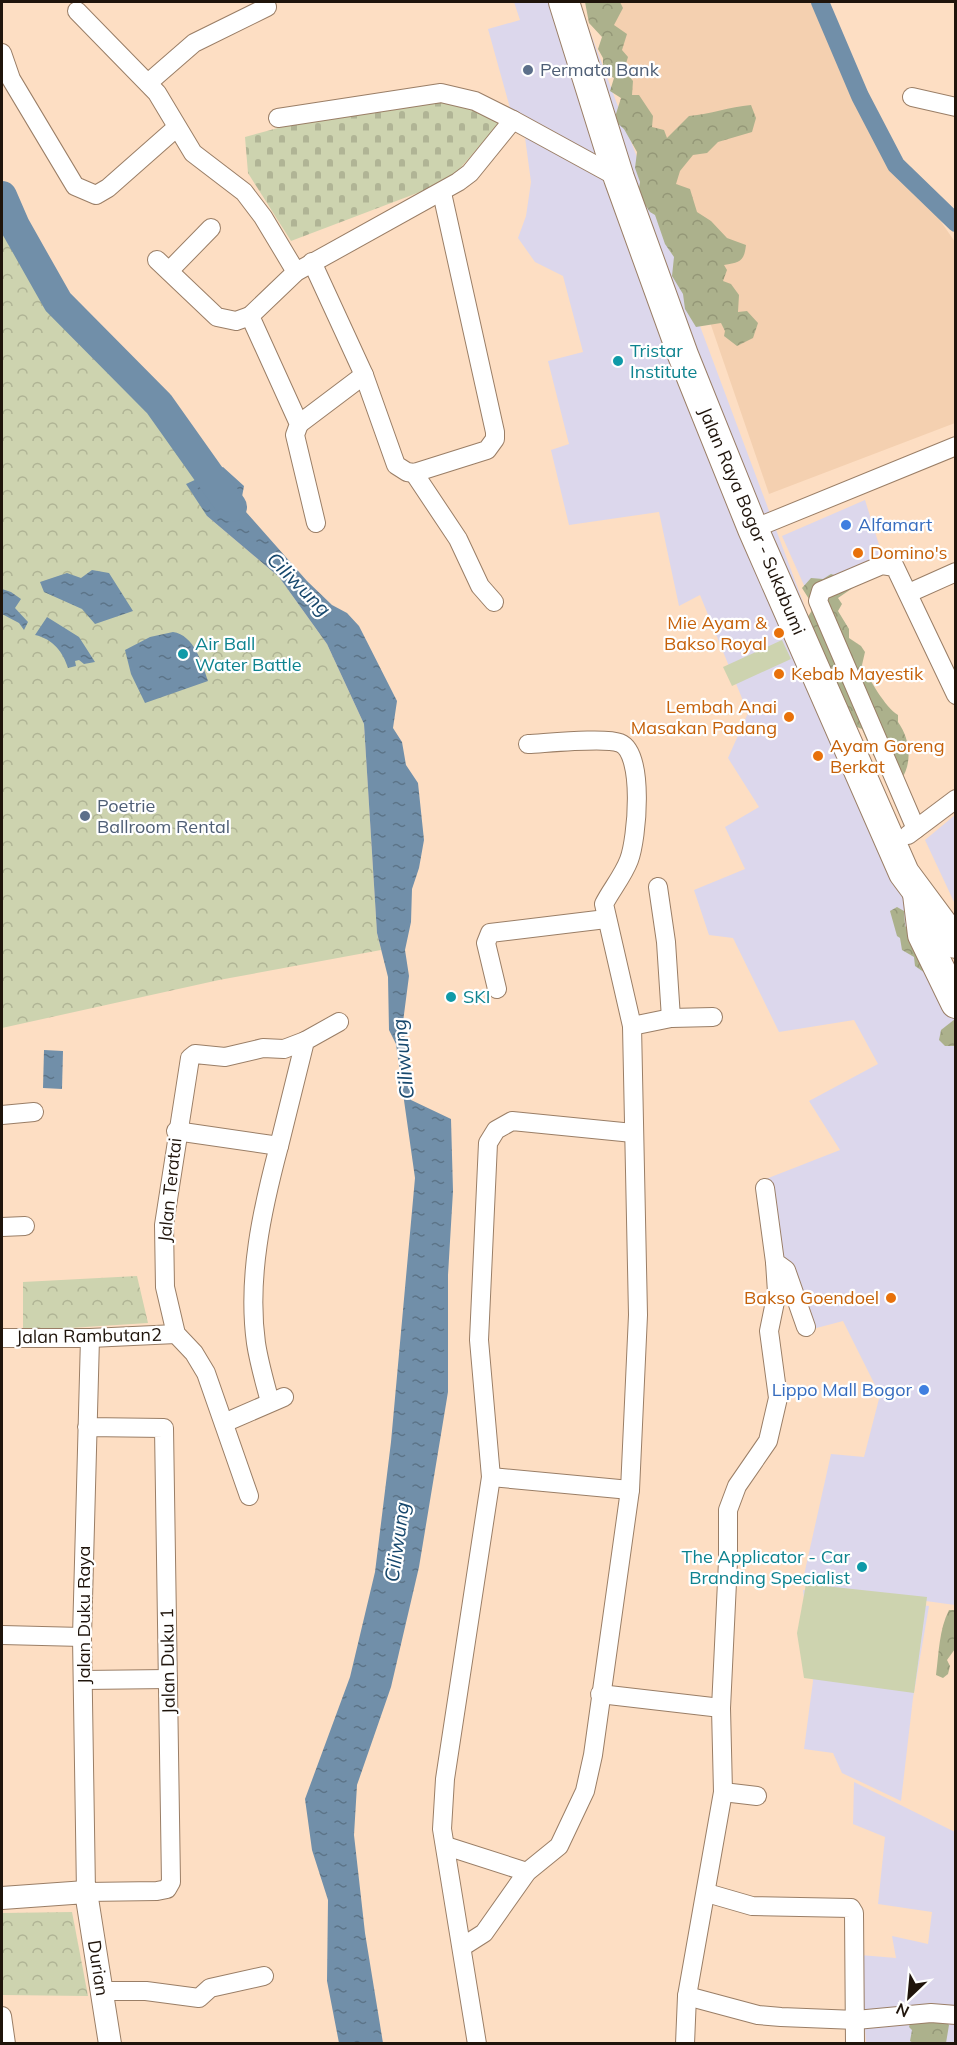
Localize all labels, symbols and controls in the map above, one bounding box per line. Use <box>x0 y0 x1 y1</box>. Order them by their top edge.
place label: Permata Bank <box>540 58 660 81</box>
marker: Permata Bank <box>521 63 535 77</box>
place label: Tristar Institute <box>630 339 697 383</box>
marker: Tristar Institute <box>611 354 625 368</box>
street label: Jalan Raya Bogor - Sukabumi <box>694 403 811 638</box>
place label: Alfamart <box>858 513 932 536</box>
marker: Alfamart <box>839 518 853 532</box>
place label: Domino's <box>870 541 948 564</box>
water label: Ciliwung <box>262 546 337 621</box>
marker: Domino's <box>851 546 865 560</box>
place label: Mie Ayam & Bakso Royal <box>664 611 768 655</box>
marker: Mie Ayam & Bakso Royal <box>772 626 786 640</box>
place label: Air Ball Water Battle <box>195 632 302 676</box>
marker: Air Ball Water Battle <box>176 647 190 661</box>
place label: Kebab Mayestik <box>791 662 924 685</box>
marker: Kebab Mayestik <box>772 667 786 681</box>
place label: Lembah Anai Masakan Padang <box>631 695 777 739</box>
marker: Lembah Anai Masakan Padang <box>782 710 796 724</box>
place label: Ayam Goreng Berkat <box>830 734 944 778</box>
marker: Ayam Goreng Berkat <box>811 749 825 763</box>
place label: Poetrie Ballroom Rental <box>97 794 230 838</box>
marker: Poetrie Ballroom Rental <box>78 809 92 823</box>
place label: SKI <box>463 985 490 1008</box>
marker: SKI <box>444 990 458 1004</box>
water label: Ciliwung <box>386 1018 419 1100</box>
street label: Jalan Teratai <box>153 1137 186 1243</box>
place label: Bakso Goendoel <box>744 1286 879 1309</box>
marker: Bakso Goendoel <box>884 1291 898 1305</box>
street label: Jalan Rambutan2 <box>16 1323 162 1348</box>
place label: Lippo Mall Bogor <box>772 1378 912 1401</box>
marker: Lippo Mall Bogor <box>917 1383 931 1397</box>
water label: Ciliwung <box>379 1500 414 1584</box>
place label: The Applicator - Car Branding Specialist <box>682 1545 850 1589</box>
street label: Jalan Duku Raya <box>72 1546 95 1684</box>
marker: The Applicator - Car Branding Specialist <box>855 1560 869 1574</box>
street label: Jalan Duku 1 <box>155 1608 180 1714</box>
street label: Durian <box>83 1938 114 1997</box>
north arrow <box>879 1967 939 2027</box>
text: N <box>893 1999 912 2022</box>

